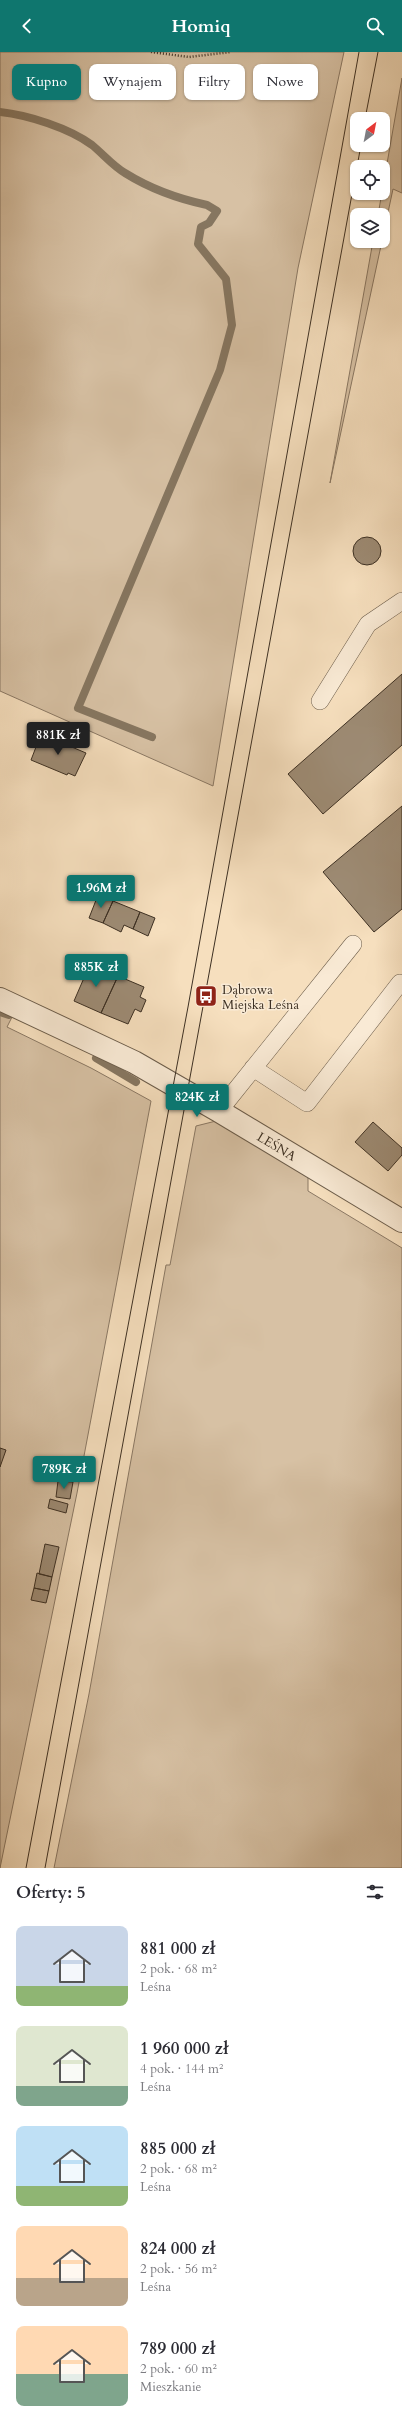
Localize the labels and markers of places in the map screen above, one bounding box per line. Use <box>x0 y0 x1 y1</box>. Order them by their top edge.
pin: 881K zł <box>21 722 95 756</box>
pin: 1.96M zł <box>60 875 142 909</box>
pin: 885K zł <box>59 954 133 988</box>
place label: Dąbrowa Miejska Leśna <box>222 981 299 1014</box>
bus stop icon: Dąbrowa Miejska Leśna <box>193 983 219 1009</box>
pin: 824K zł <box>160 1084 234 1118</box>
pin: 789K zł <box>27 1456 101 1490</box>

